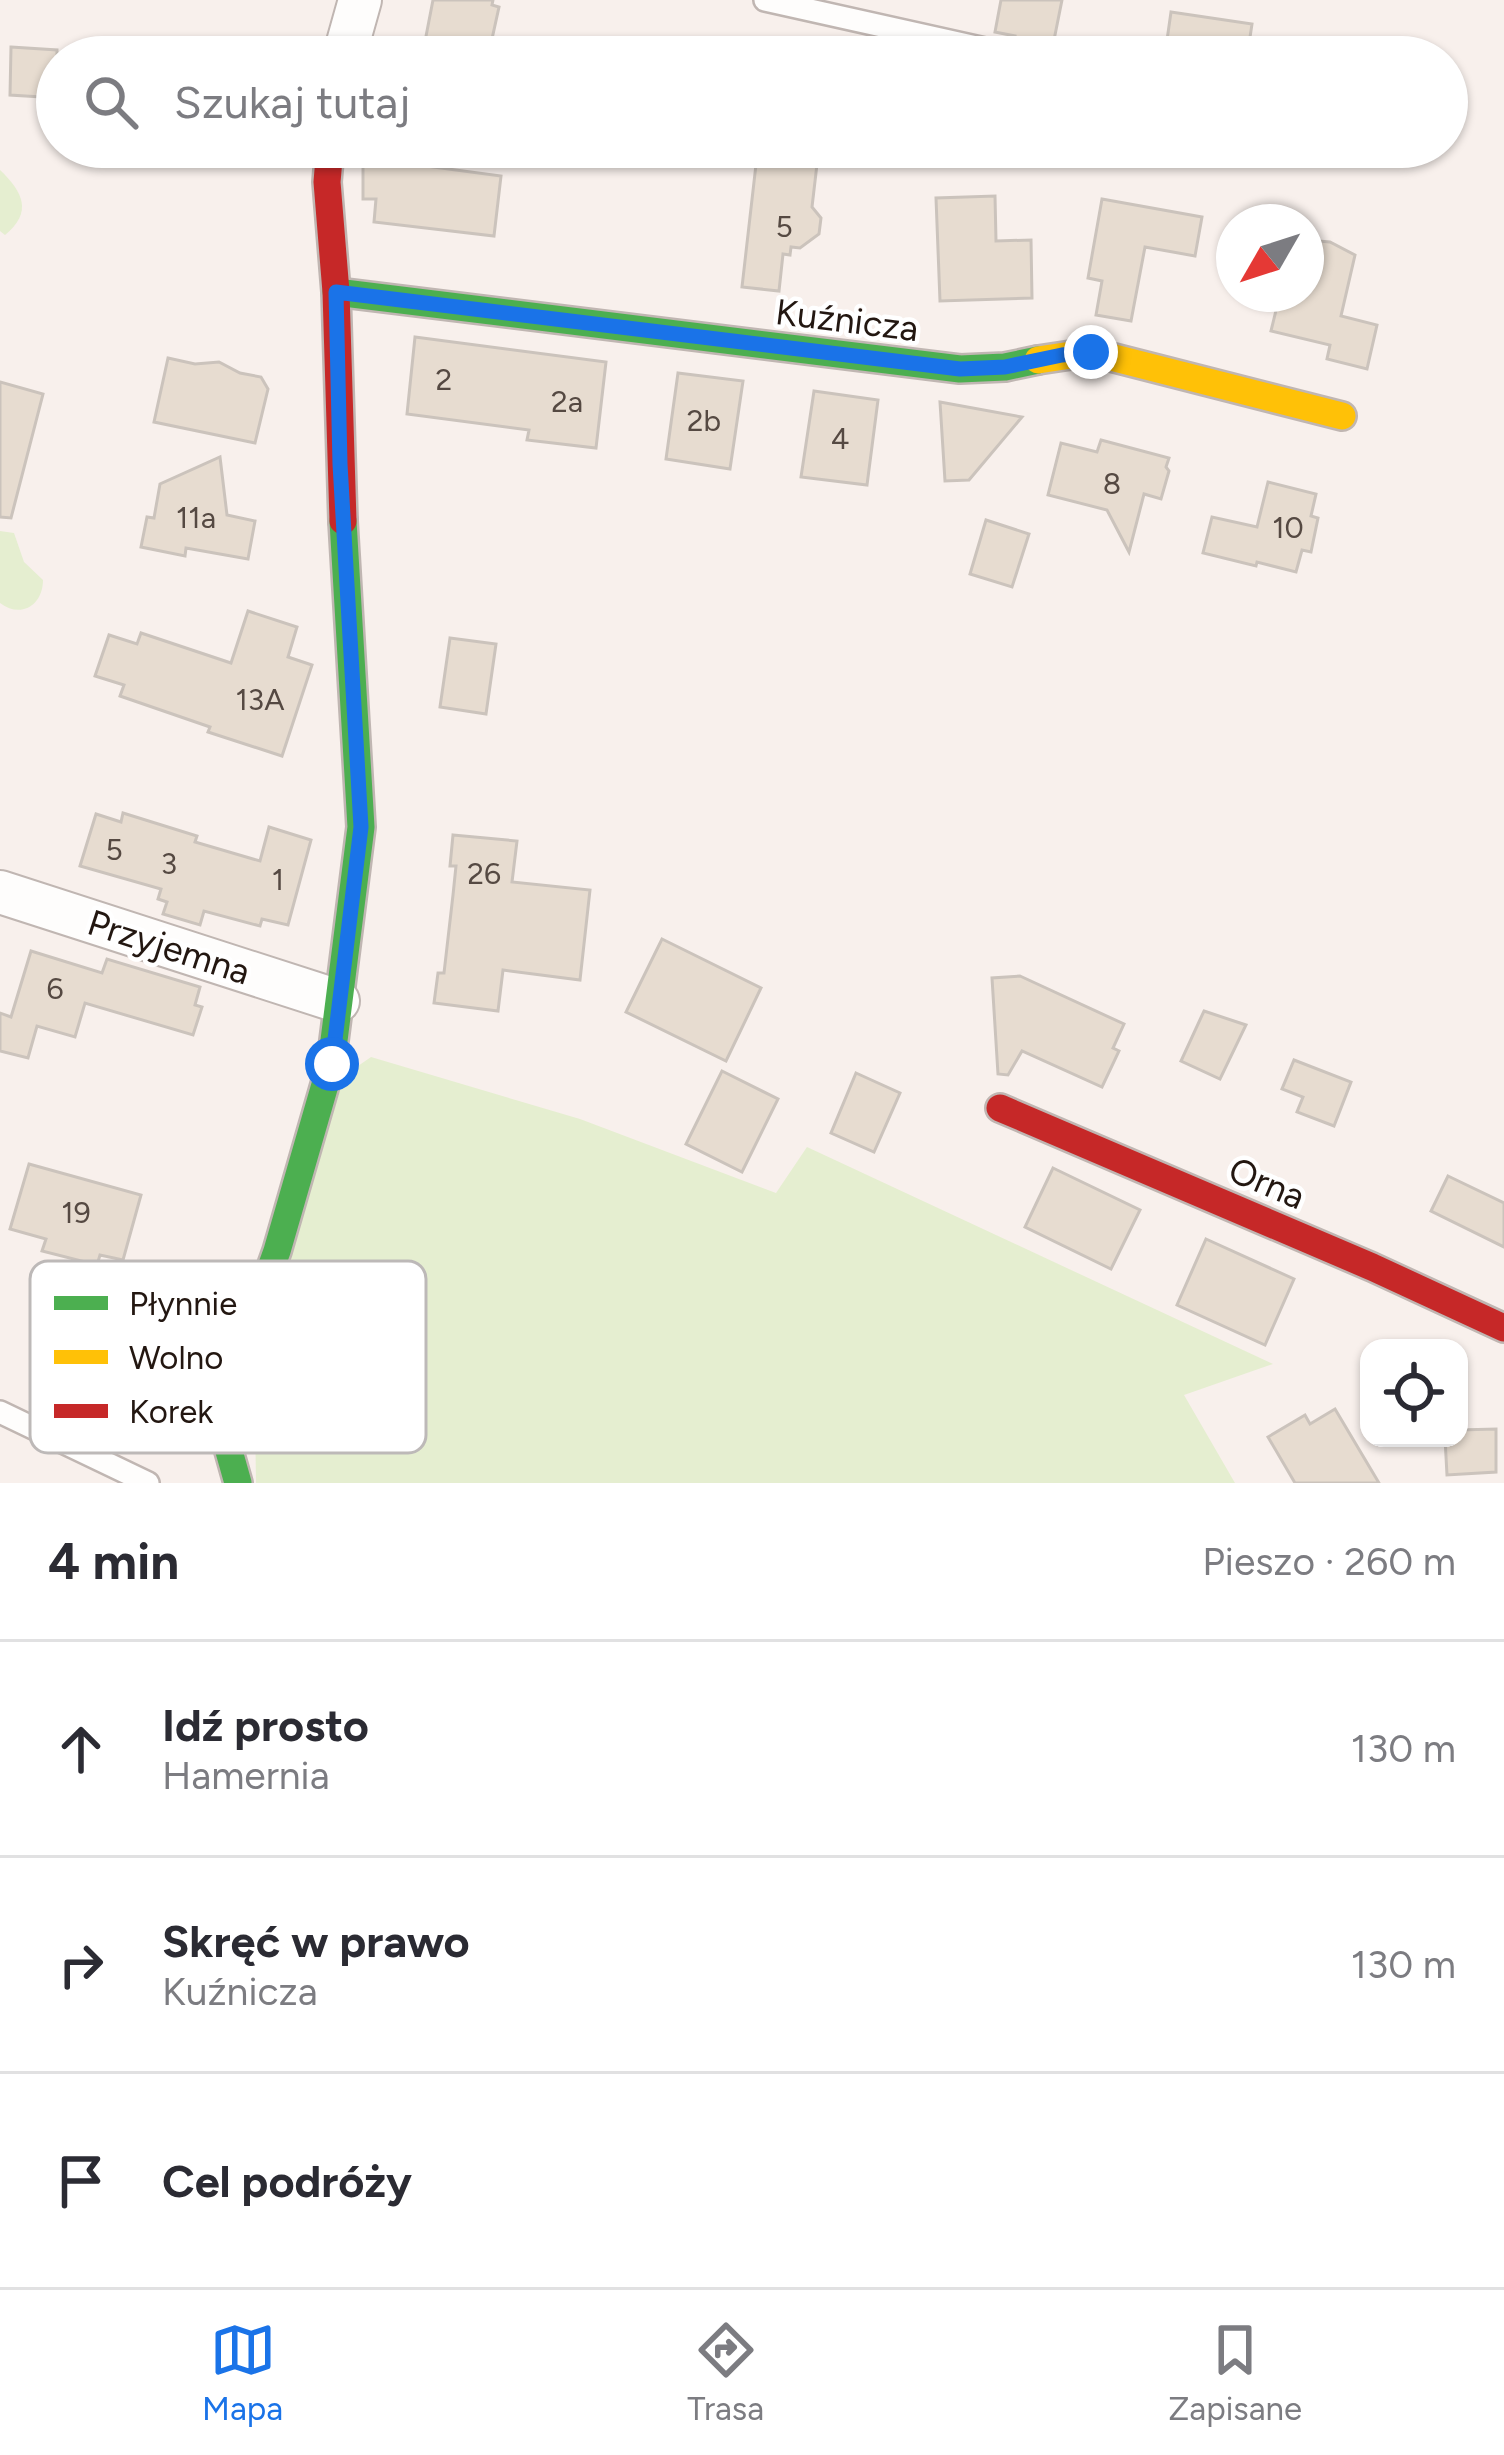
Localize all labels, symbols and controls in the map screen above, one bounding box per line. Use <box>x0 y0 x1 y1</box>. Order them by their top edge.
search box <box>36 36 1468 168</box>
icon: search <box>78 69 144 135</box>
text: Szukaj tutaj <box>174 75 410 129</box>
north arrow <box>1216 204 1324 312</box>
house number: 5 <box>775 208 793 245</box>
street label: Kuźnicza <box>773 290 921 350</box>
route end <box>1064 325 1118 379</box>
house number: 2 <box>436 361 452 398</box>
house number: 2a <box>551 383 583 420</box>
house number: 2b <box>687 402 721 439</box>
house number: 4 <box>831 420 849 457</box>
house number: 8 <box>1103 465 1121 502</box>
house number: 11a <box>176 499 216 536</box>
house number: 10 <box>1272 509 1304 546</box>
house number: 13A <box>235 681 285 718</box>
house number: 5 <box>105 831 123 868</box>
house number: 3 <box>161 845 177 882</box>
house number: 26 <box>467 855 501 892</box>
house number: 1 <box>272 861 284 898</box>
street label: Przyjemna <box>83 901 255 993</box>
house number: 6 <box>47 970 64 1007</box>
route start <box>305 1037 359 1091</box>
street label: Orna <box>1222 1148 1312 1218</box>
house number: 19 <box>61 1194 91 1231</box>
legend <box>30 1261 426 1453</box>
text: Płynnie <box>129 1284 237 1323</box>
text: Wolno <box>129 1338 223 1377</box>
map controls <box>1360 1339 1468 1447</box>
button: locate <box>1360 1339 1468 1447</box>
text: Korek <box>129 1392 213 1431</box>
text: 4 min <box>48 1531 179 1592</box>
text: Pieszo · 260 m <box>1202 1538 1456 1585</box>
text: Idź prosto <box>162 1698 369 1752</box>
icon: ahead <box>48 1716 114 1782</box>
text: 130 m <box>1351 1725 1456 1772</box>
text: Hamernia <box>162 1752 330 1799</box>
text: Skręć w prawo <box>162 1914 470 1968</box>
icon: right <box>48 1932 114 1998</box>
text: 130 m <box>1351 1941 1456 1988</box>
text: Kuźnicza <box>162 1968 318 2015</box>
icon: arrive <box>48 2148 114 2214</box>
text: Cel podróży <box>162 2154 412 2208</box>
tab: Mapa <box>202 2317 283 2428</box>
tab: Trasa <box>687 2317 764 2428</box>
tab: Zapisane <box>1168 2317 1302 2428</box>

